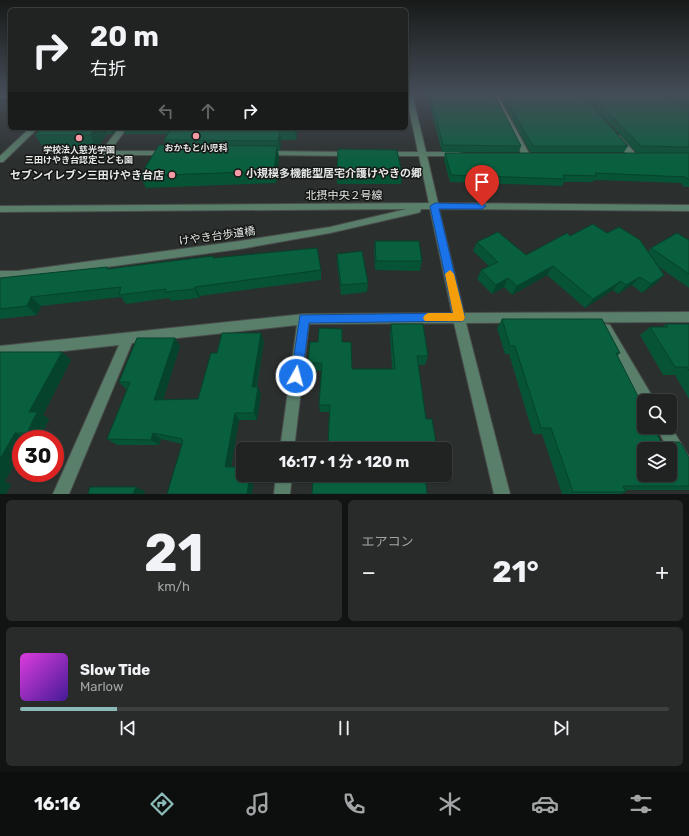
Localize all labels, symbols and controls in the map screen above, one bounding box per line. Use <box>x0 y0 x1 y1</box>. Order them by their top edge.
text: 20 m <box>90 20 159 53</box>
icon: right <box>24 24 76 76</box>
text: 右折 <box>90 58 126 80</box>
icon: left <box>155 100 177 122</box>
icon: ahead <box>197 100 219 122</box>
icon: right <box>239 100 261 122</box>
marker: おかもと小児科 <box>191 131 201 141</box>
marker: 学校法人慈光学園 三田けやき台認定こども園 <box>74 133 84 143</box>
place label: おかもと小児科 <box>165 143 227 153</box>
place label: 学校法人慈光学園 三田けやき台認定こども園 <box>25 145 133 165</box>
pin <box>465 165 499 206</box>
place label: 小規模多機能型居宅介護けやきの郷 <box>246 167 422 180</box>
marker: 小規模多機能型居宅介護けやきの郷 <box>233 168 243 178</box>
place label: セブンイレブン三田けやき台店 <box>10 169 164 182</box>
marker: セブンイレブン三田けやき台店 <box>167 170 177 180</box>
icon: arrive <box>471 171 493 193</box>
street label: 北摂中央２号線 <box>306 189 383 202</box>
street label: けやき台歩道橋 <box>178 224 256 248</box>
position arrow <box>275 355 317 397</box>
map controls <box>637 394 677 482</box>
button: search <box>637 394 677 434</box>
speed limit sign: 30 <box>12 430 64 482</box>
button: layers <box>637 442 677 482</box>
text: 16:17 · 1 分 · 120 m <box>279 453 409 471</box>
text: 21 <box>144 522 204 584</box>
text: エアコン <box>362 534 414 549</box>
text: 21° <box>492 554 539 590</box>
text: − <box>362 559 376 586</box>
text: + <box>655 559 669 586</box>
text: km/h <box>158 579 190 594</box>
text: Slow Tide <box>80 661 150 679</box>
text: Marlow <box>80 679 123 694</box>
icon: previous <box>117 717 139 739</box>
icon: pause <box>333 717 355 739</box>
icon: next <box>550 717 572 739</box>
icon: directions <box>148 790 176 818</box>
icon: music <box>244 790 272 818</box>
icon: phone <box>340 790 368 818</box>
icon: climate <box>436 790 464 818</box>
icon: car <box>531 790 559 818</box>
icon: filters <box>627 790 655 818</box>
text: 16:16 <box>34 793 80 815</box>

